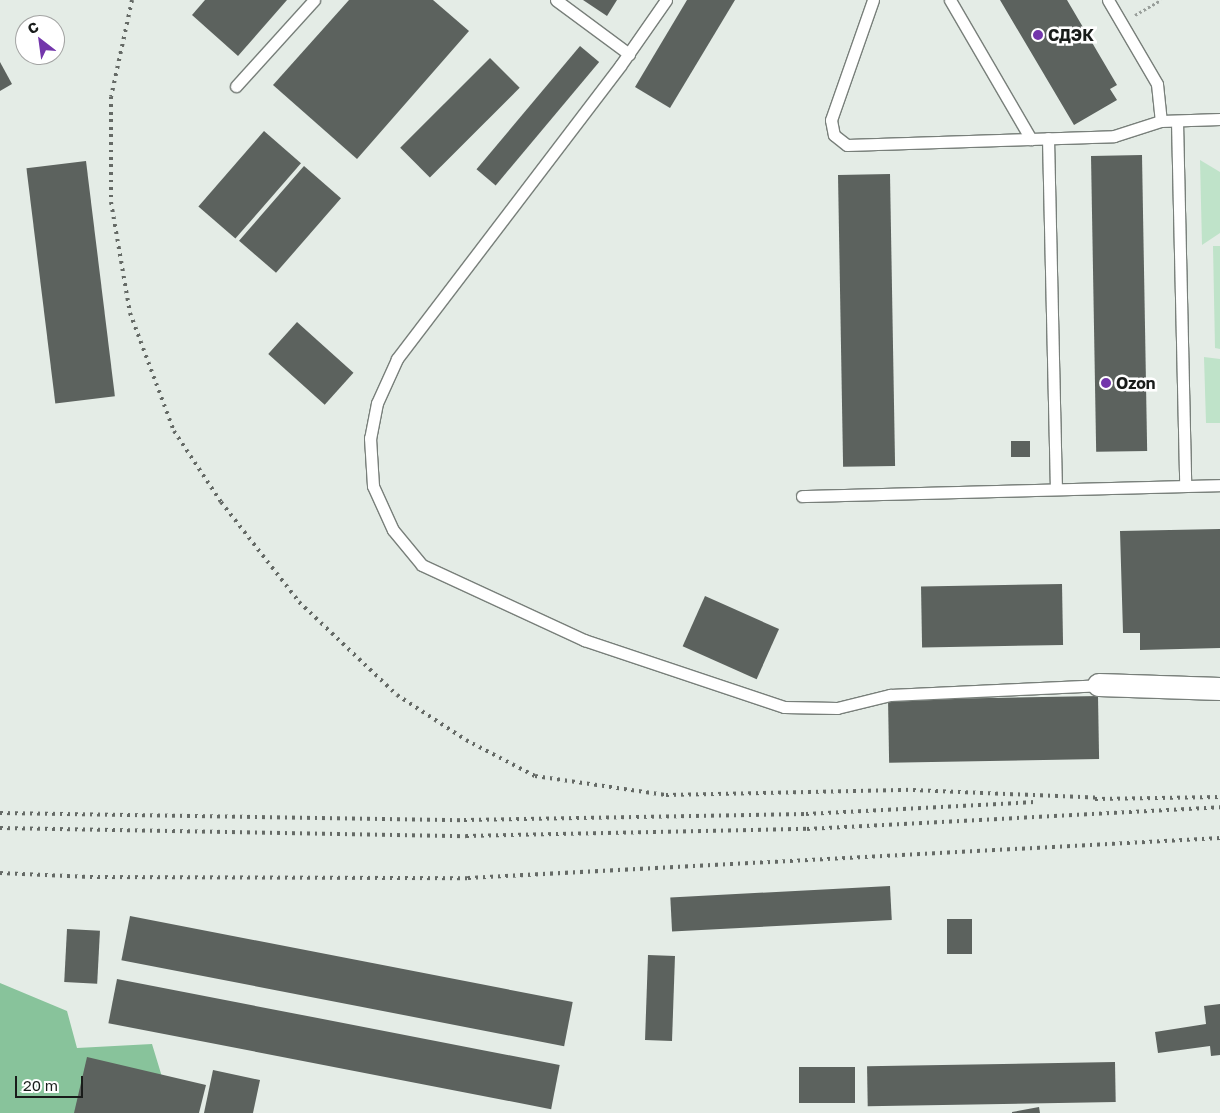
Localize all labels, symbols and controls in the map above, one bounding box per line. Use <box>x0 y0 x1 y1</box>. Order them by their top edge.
north arrow <box>15 15 65 65</box>
text: С <box>24 18 41 37</box>
place label: СДЭК <box>1048 25 1094 45</box>
marker: СДЭК <box>1032 29 1044 41</box>
place label: Ozon <box>1116 373 1156 393</box>
marker: Ozon <box>1100 377 1112 389</box>
scale bar <box>18 1066 85 1098</box>
text: 20 m <box>23 1076 58 1094</box>

